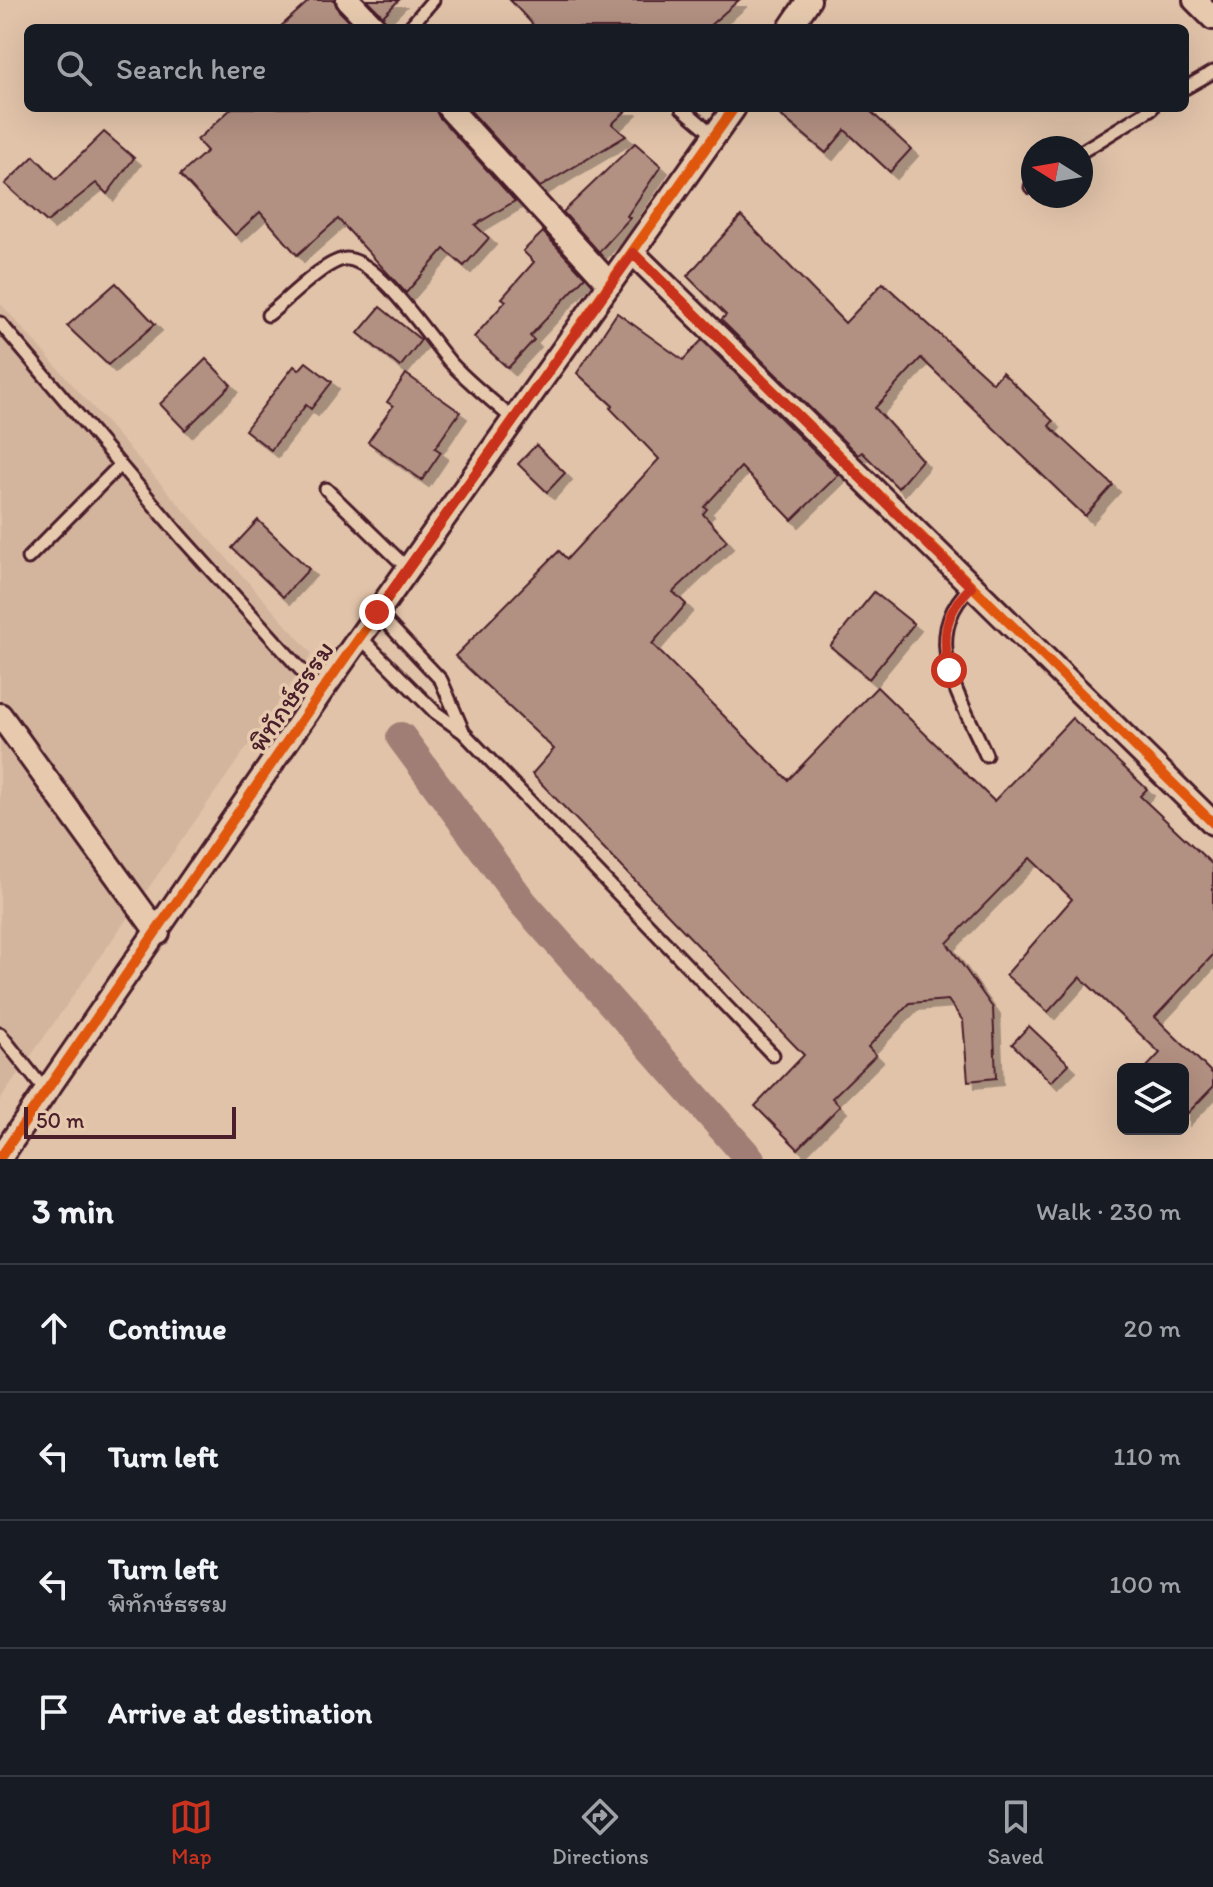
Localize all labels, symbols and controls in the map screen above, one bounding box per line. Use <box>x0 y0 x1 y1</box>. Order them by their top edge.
search box <box>24 24 1189 112</box>
icon: search <box>52 46 96 90</box>
text: Search here <box>116 50 266 87</box>
north arrow <box>1021 136 1093 208</box>
route end <box>359 594 395 630</box>
street label: พิทักษ์ธรรม <box>239 634 341 758</box>
route start <box>931 652 967 688</box>
map controls <box>1117 1063 1189 1135</box>
button: layers <box>1117 1063 1189 1135</box>
scale bar <box>24 1103 236 1139</box>
text: 50 m <box>36 1107 85 1134</box>
text: 3 min <box>32 1191 114 1232</box>
text: Walk · 230 m <box>1036 1195 1181 1227</box>
icon: ahead <box>32 1306 76 1350</box>
text: Continue <box>108 1310 227 1347</box>
text: 20 m <box>1124 1312 1181 1344</box>
icon: left <box>32 1434 76 1478</box>
text: Turn left <box>108 1438 219 1475</box>
text: 110 m <box>1113 1440 1181 1472</box>
text: Turn left <box>108 1550 219 1587</box>
icon: left <box>32 1562 76 1606</box>
text: 100 m <box>1109 1568 1181 1600</box>
text: พิทักษ์ธรรม <box>108 1587 227 1619</box>
icon: arrive <box>32 1690 76 1734</box>
text: Arrive at destination <box>108 1694 372 1731</box>
tab: Map <box>169 1795 213 1870</box>
tab: Directions <box>552 1795 649 1870</box>
tab: Saved <box>987 1795 1044 1870</box>

